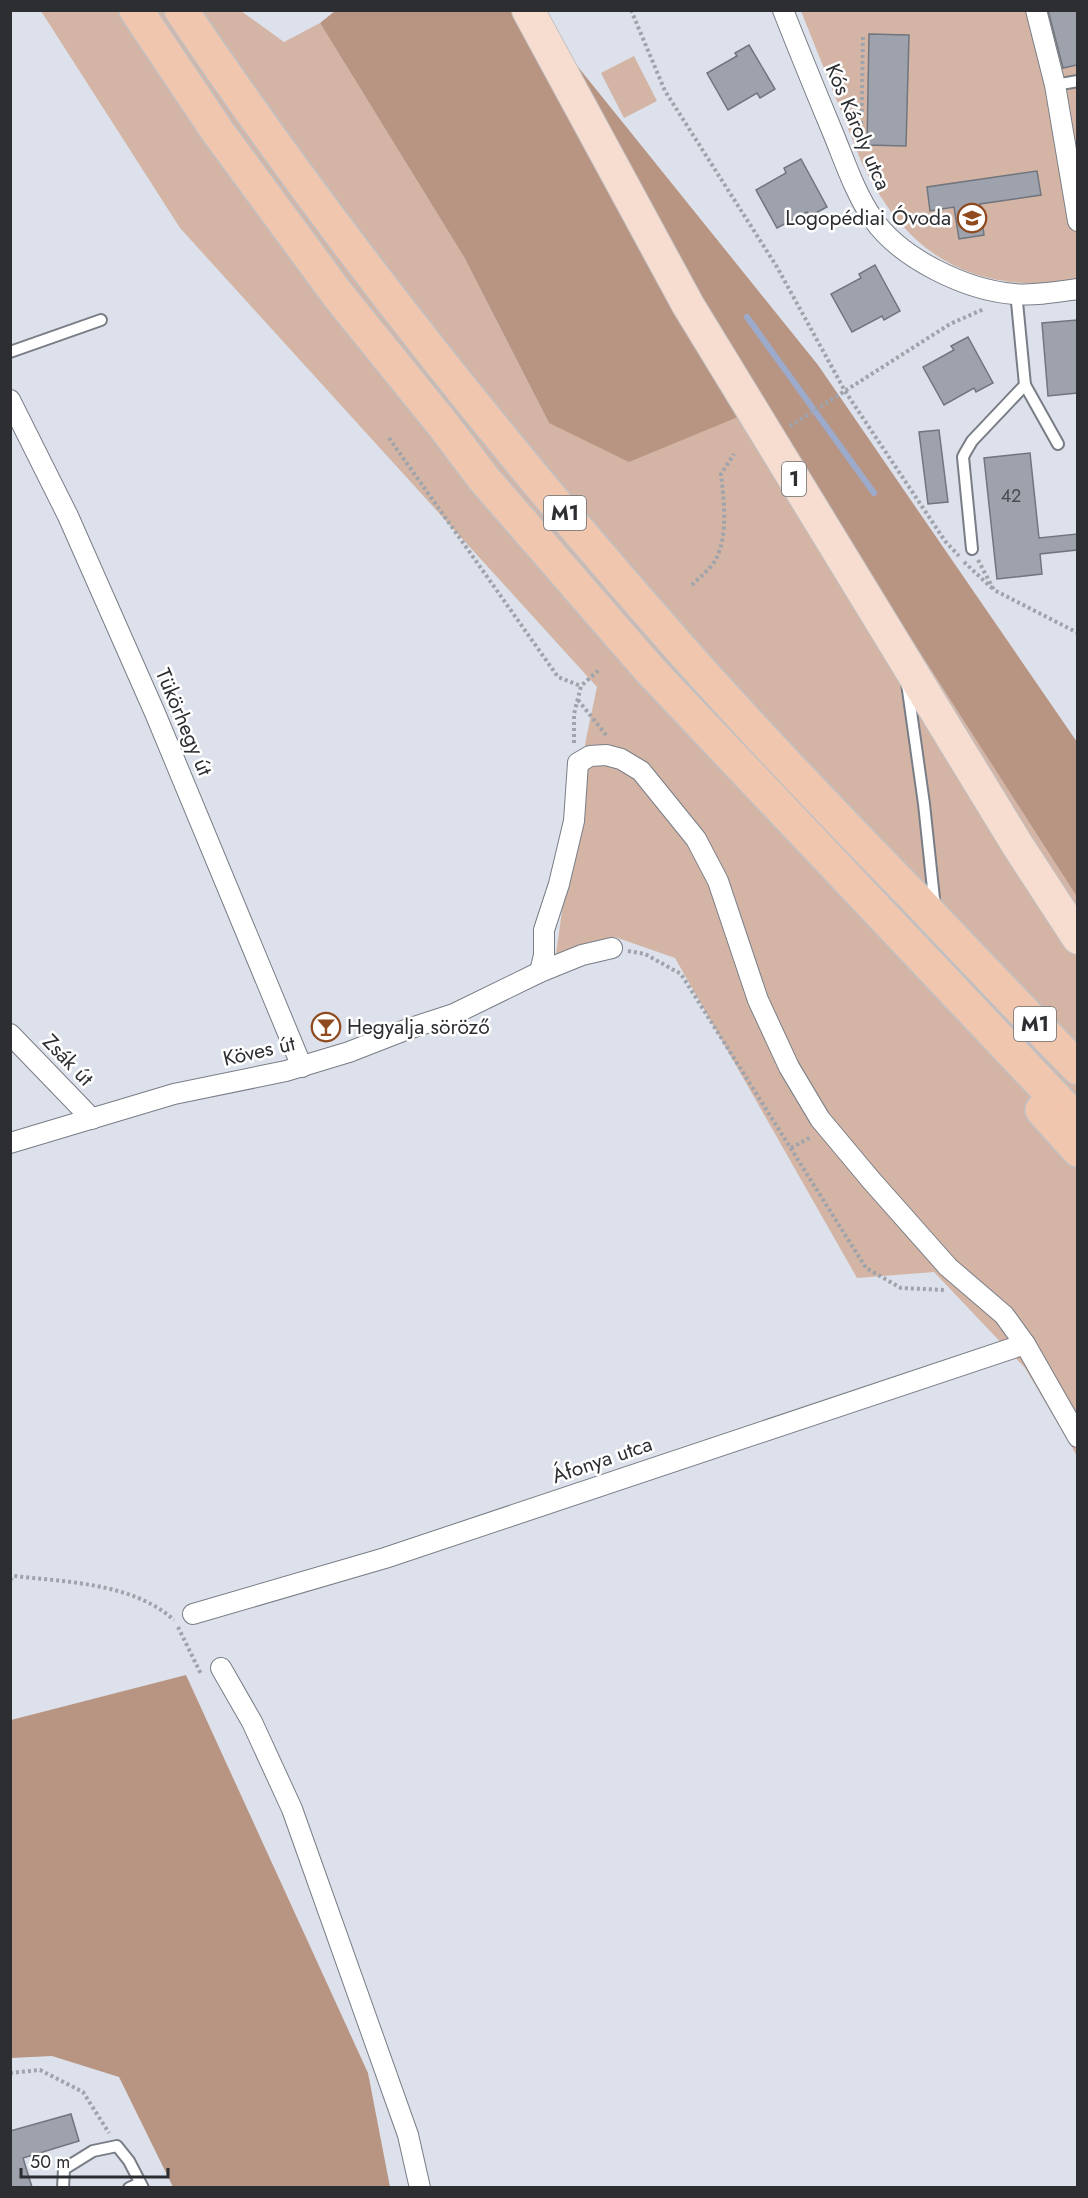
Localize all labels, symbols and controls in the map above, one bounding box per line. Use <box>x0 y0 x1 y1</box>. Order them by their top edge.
street label: Kós Károly utca <box>818 59 898 195</box>
school or university icon: Logopédiai Óvoda <box>956 202 988 234</box>
place label: Logopédiai Óvoda <box>785 203 951 233</box>
road number: 1 <box>782 462 806 496</box>
house number: 42 <box>1001 483 1021 509</box>
road number: M1 <box>544 496 586 530</box>
street label: Tükörhegy út <box>148 664 220 780</box>
road number: M1 <box>1014 1007 1056 1041</box>
bar icon: Hegyalja söröző <box>310 1011 342 1043</box>
place label: Hegyalja söröző <box>347 1012 490 1042</box>
street label: Zsák út <box>36 1027 100 1093</box>
street label: Köves út <box>220 1028 298 1074</box>
street label: Áfonya utca <box>548 1429 656 1491</box>
scale bar <box>21 2141 168 2179</box>
text: 50 m <box>30 2149 70 2175</box>

